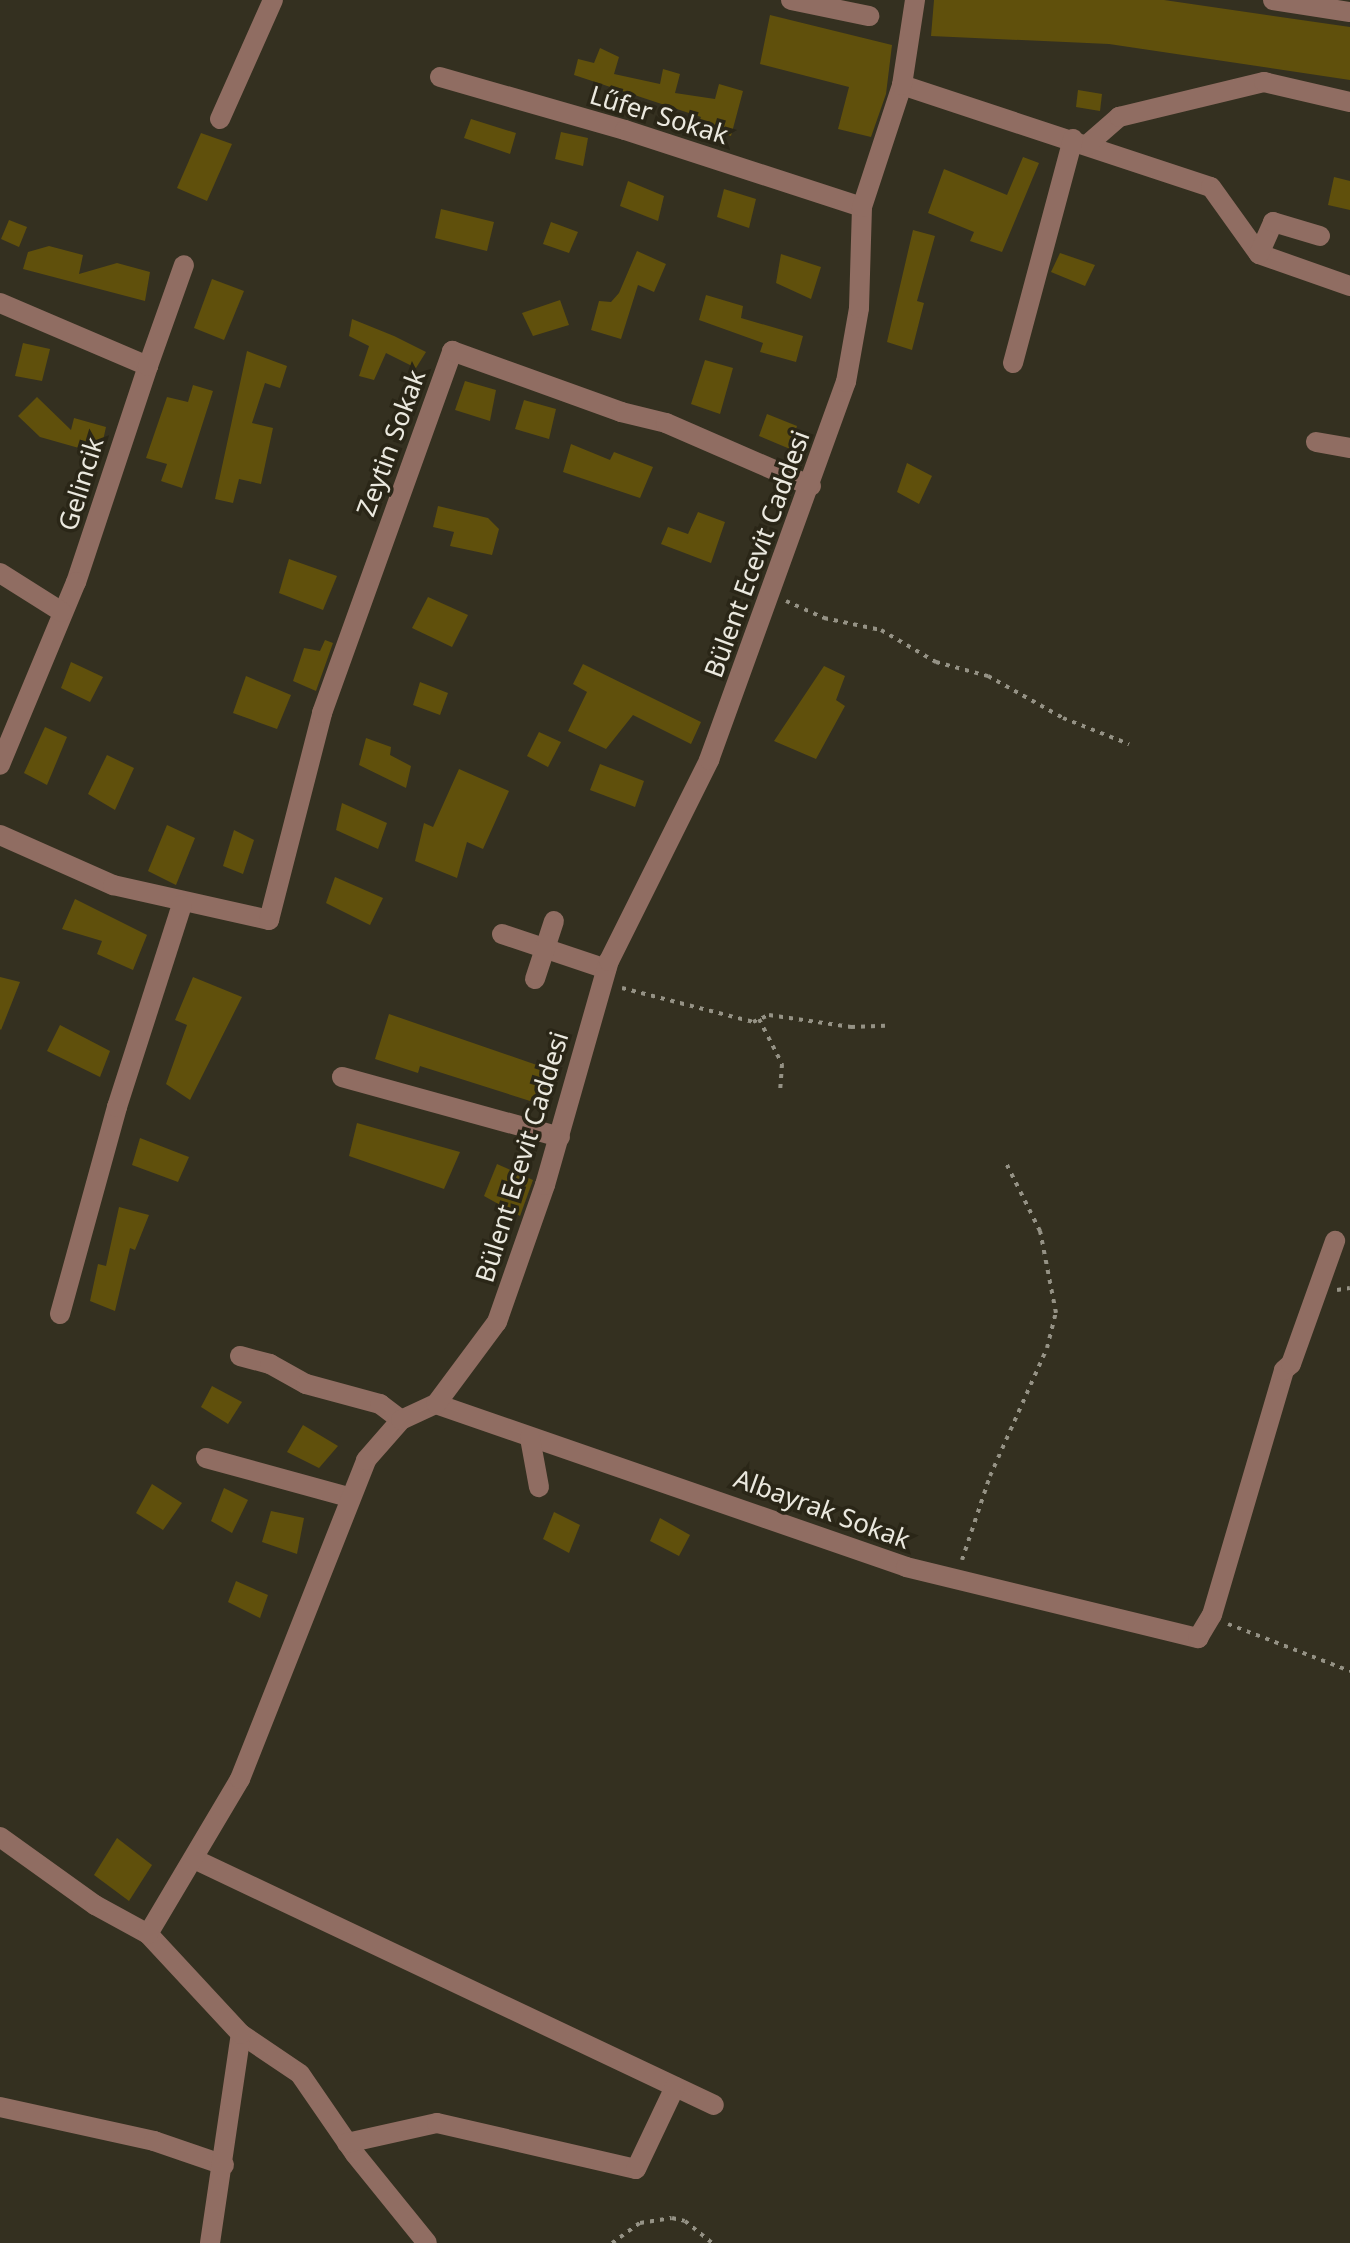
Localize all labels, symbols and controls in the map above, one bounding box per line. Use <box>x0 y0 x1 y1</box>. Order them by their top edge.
street label: Lűfer Sokak <box>586 79 732 151</box>
street label: Zeytin Sokak <box>350 366 432 520</box>
street label: Bülent Ecevit Caddesi <box>698 426 816 682</box>
street label: Gelincik <box>52 433 110 535</box>
street label: Bülent Ecevit Caddesi <box>469 1028 575 1286</box>
street label: Albayrak Sokak <box>730 1463 914 1555</box>

